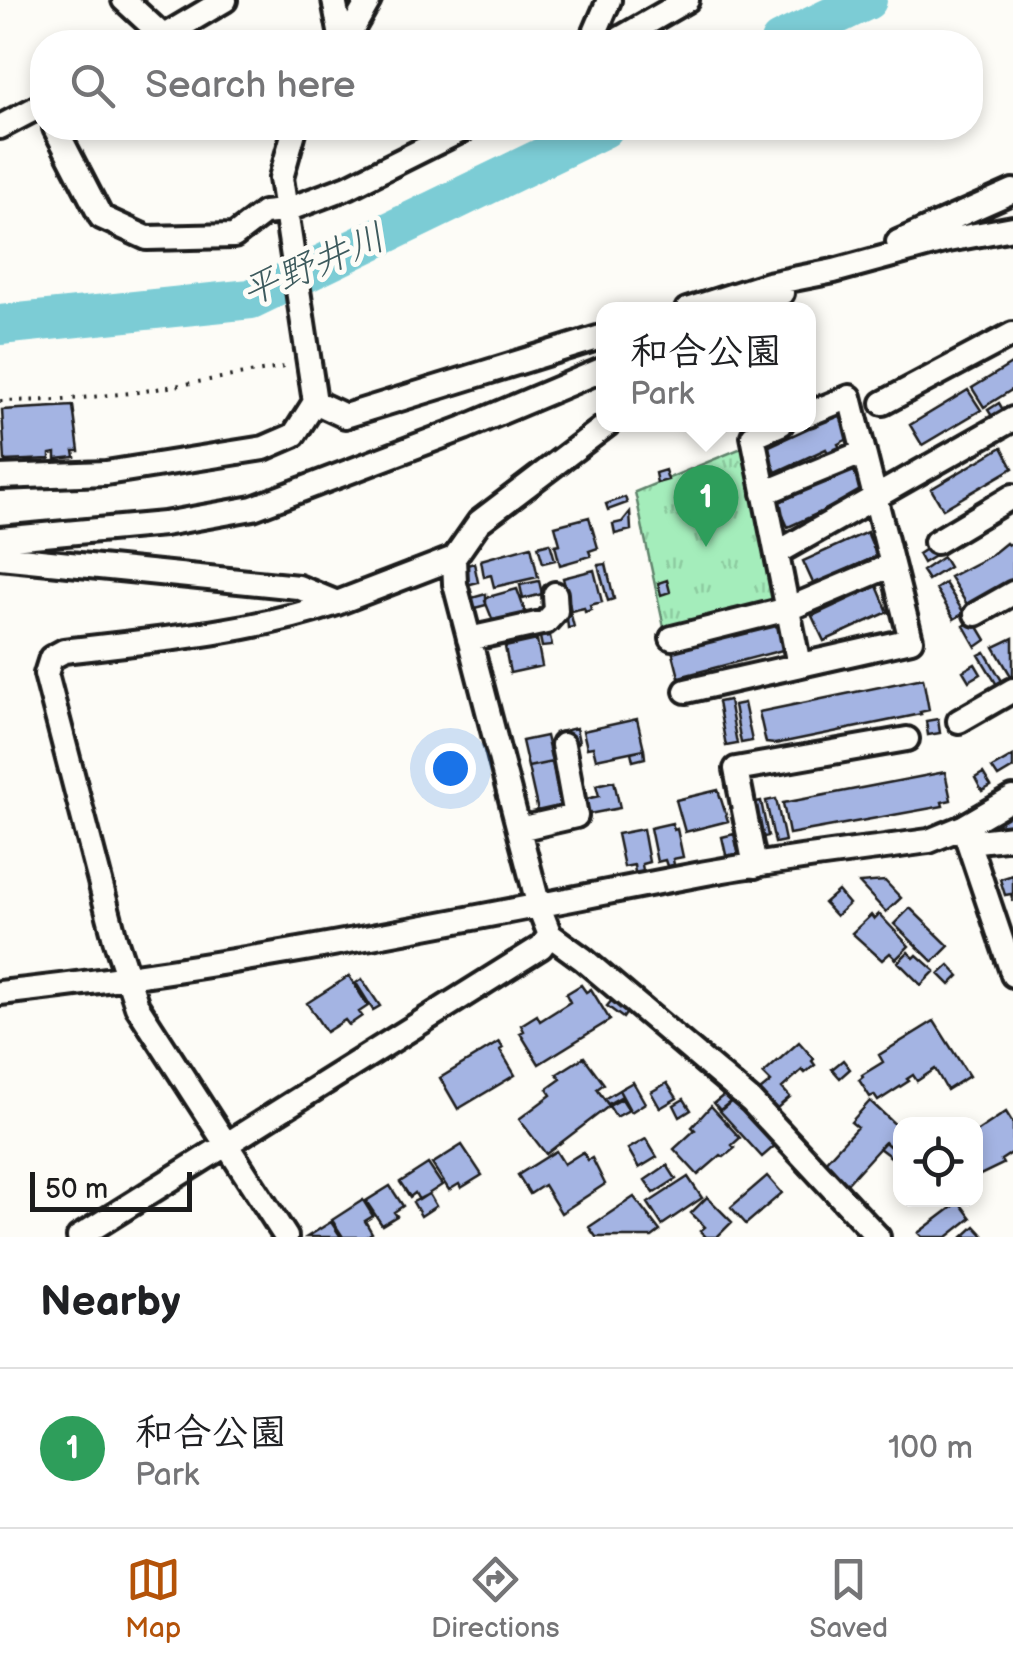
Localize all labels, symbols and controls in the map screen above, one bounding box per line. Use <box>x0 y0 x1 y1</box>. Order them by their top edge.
search box <box>30 30 983 140</box>
icon: search <box>65 58 120 113</box>
text: Search here <box>145 63 356 108</box>
water label: 平野井川 <box>235 215 392 316</box>
popup <box>596 302 816 432</box>
text: 和合公園 <box>630 330 782 375</box>
text: Park <box>630 375 694 414</box>
pin: 1 <box>674 464 738 547</box>
your location <box>425 743 476 794</box>
map controls <box>893 1117 983 1207</box>
button: locate <box>893 1117 983 1207</box>
scale bar <box>30 1167 192 1212</box>
text: 50 m <box>45 1173 108 1206</box>
text: Nearby <box>40 1277 180 1328</box>
text: 和合公園 <box>135 1411 287 1456</box>
text: 1 <box>66 1429 79 1468</box>
text: 100 m <box>888 1429 973 1468</box>
text: Park <box>135 1456 199 1495</box>
tab: Map <box>125 1552 181 1645</box>
tab: Directions <box>431 1552 560 1645</box>
tab: Saved <box>810 1552 888 1645</box>

